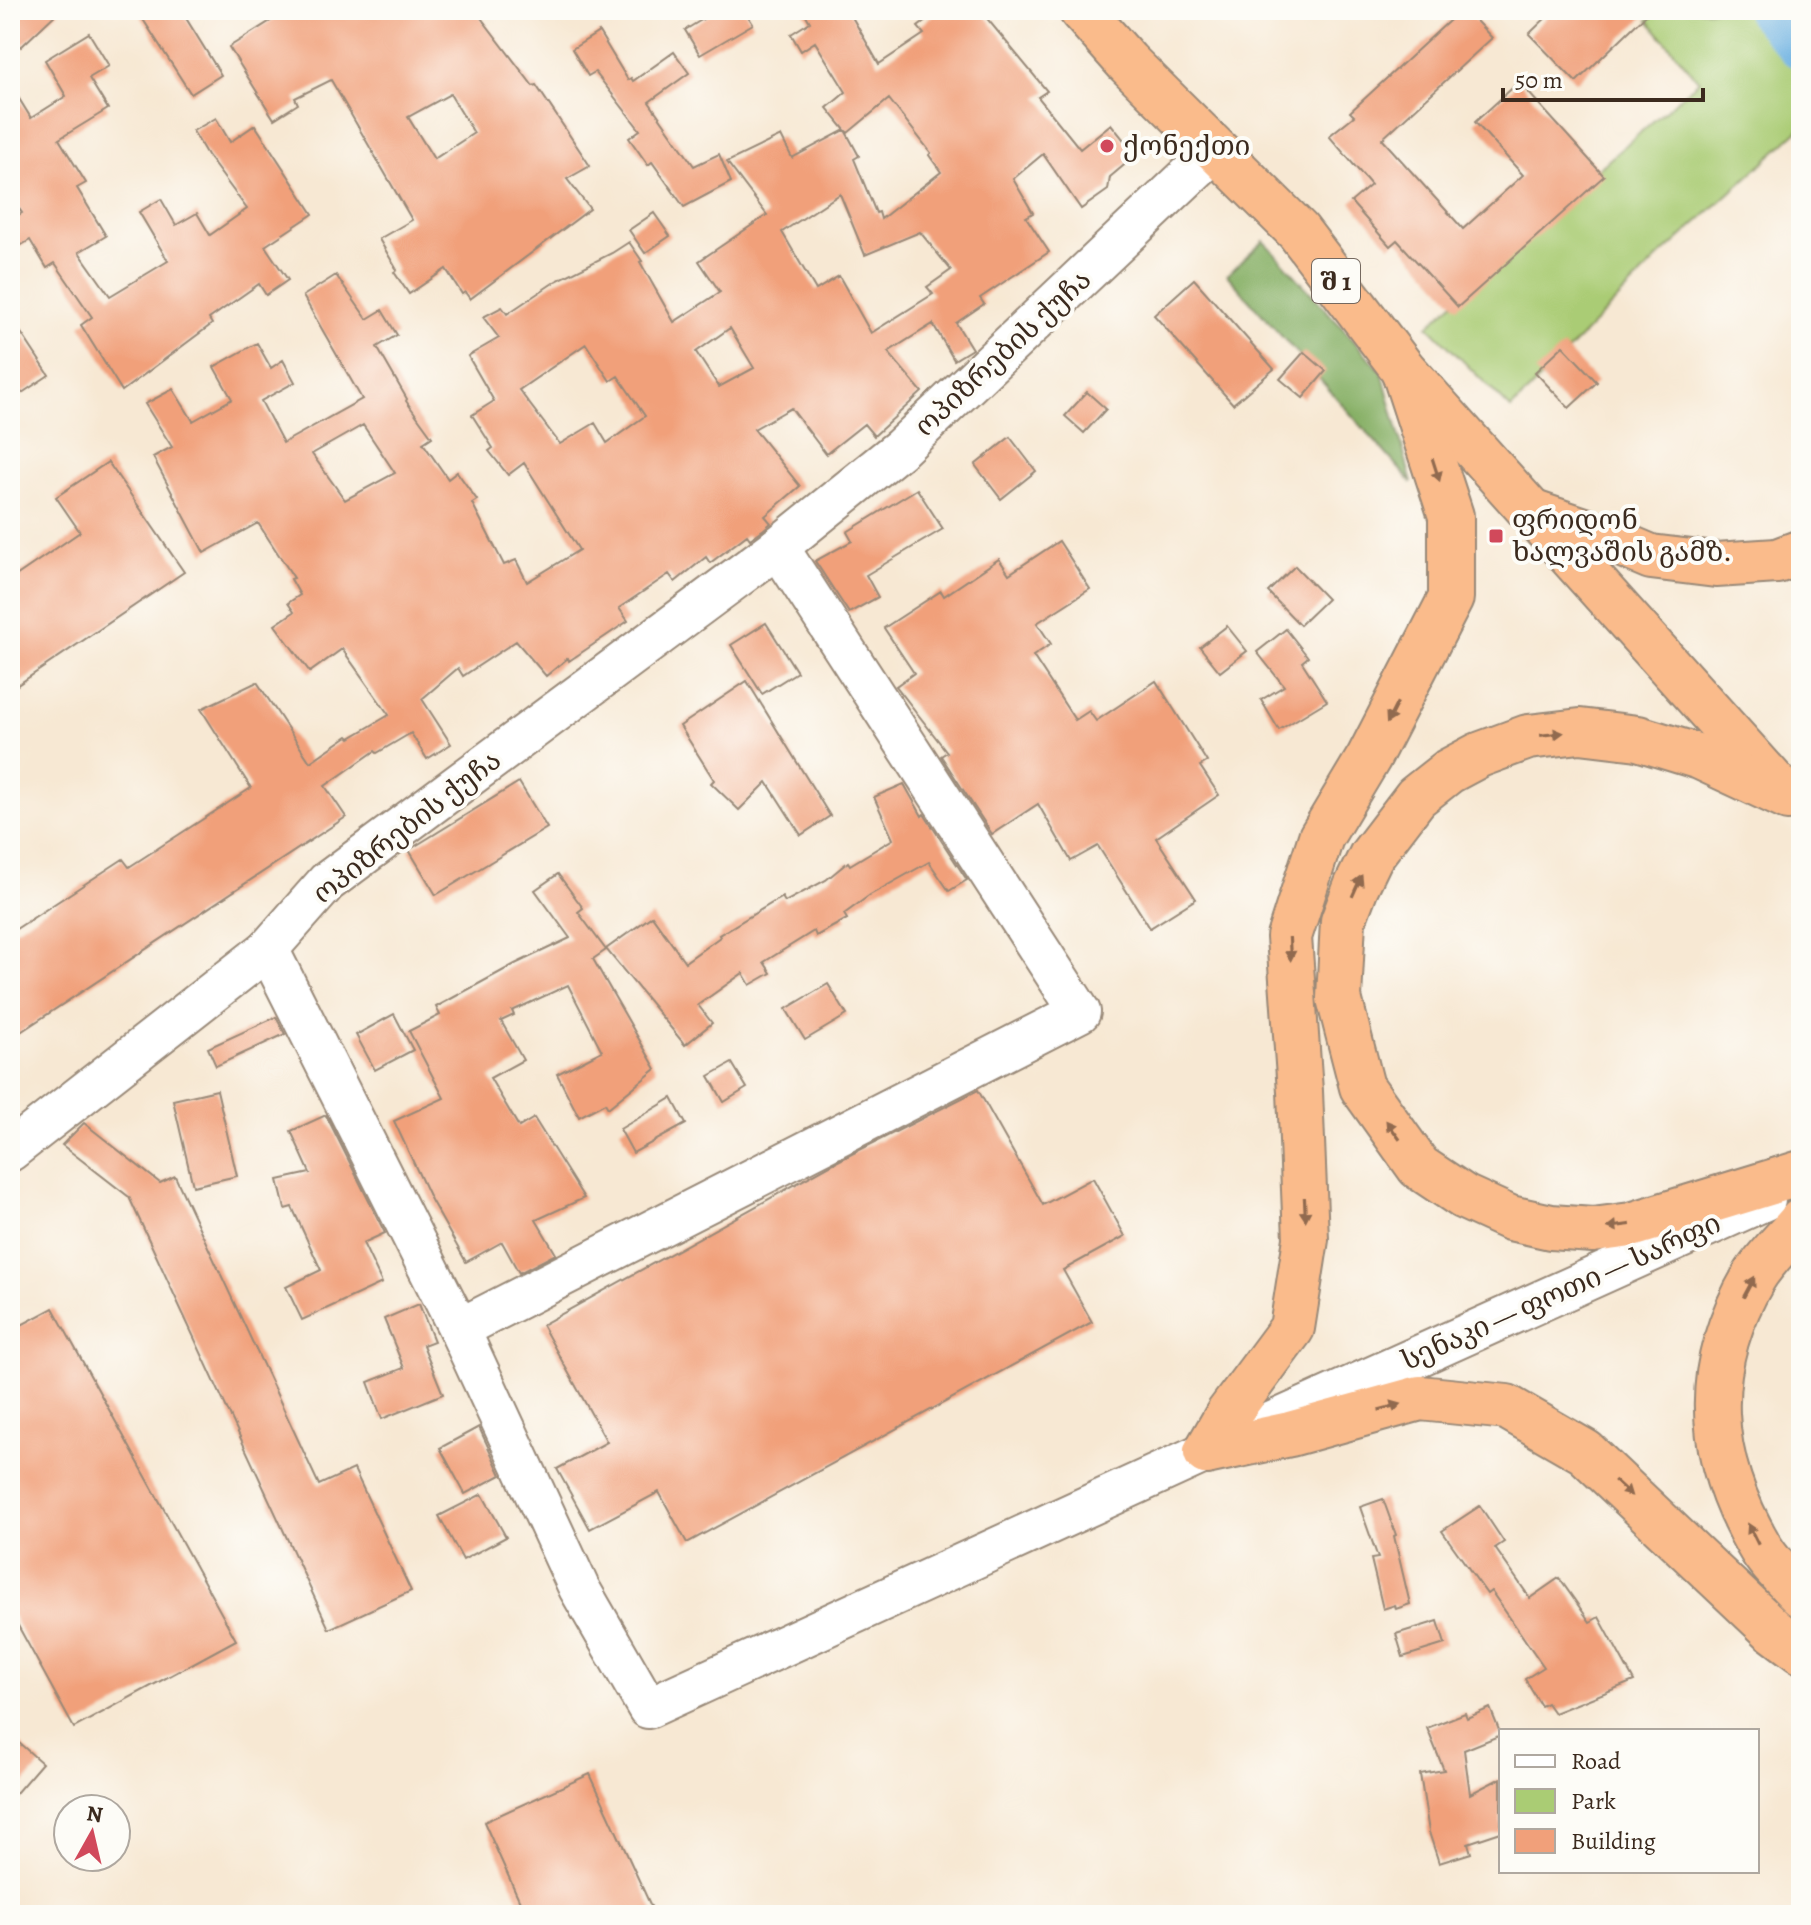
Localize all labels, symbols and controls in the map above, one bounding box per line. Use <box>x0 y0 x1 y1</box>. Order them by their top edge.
scale bar <box>1503 52 1703 102</box>
text: 50 m <box>1515 64 1563 96</box>
place label: ქონექთი <box>1123 127 1250 165</box>
marker: ქონექთი <box>1098 137 1116 155</box>
road number: შ 1 <box>1312 259 1360 303</box>
street label: ოპიზრების ქუჩა <box>906 261 1100 445</box>
one-way arrow <box>1430 458 1442 482</box>
place label: ფრიდონ ხალვაშის გამზ. <box>1512 501 1732 571</box>
marker: ფრიდონ ხალვაშის გამზ. <box>1487 527 1505 545</box>
one-way arrow <box>1385 702 1398 725</box>
one-way arrow <box>1540 727 1565 740</box>
street label: ოპიზრების ქუჩა <box>305 742 509 912</box>
one-way arrow <box>1350 874 1363 898</box>
one-way arrow <box>1284 937 1297 962</box>
one-way arrow <box>1386 1120 1401 1141</box>
one-way arrow <box>1298 1197 1311 1222</box>
street label: სენაკი — ფოთი — სარფი <box>1395 1204 1727 1380</box>
one-way arrow <box>1606 1220 1631 1233</box>
one-way arrow <box>1742 1276 1756 1298</box>
one-way arrow <box>1378 1400 1403 1412</box>
one-way arrow <box>1613 1478 1632 1496</box>
one-way arrow <box>1747 1523 1760 1546</box>
legend <box>1499 1729 1759 1873</box>
text: Road <box>1571 1745 1621 1777</box>
text: Park <box>1571 1785 1616 1817</box>
north arrow <box>52 1793 132 1873</box>
text: N <box>85 1798 105 1830</box>
text: Building <box>1571 1825 1656 1857</box>

